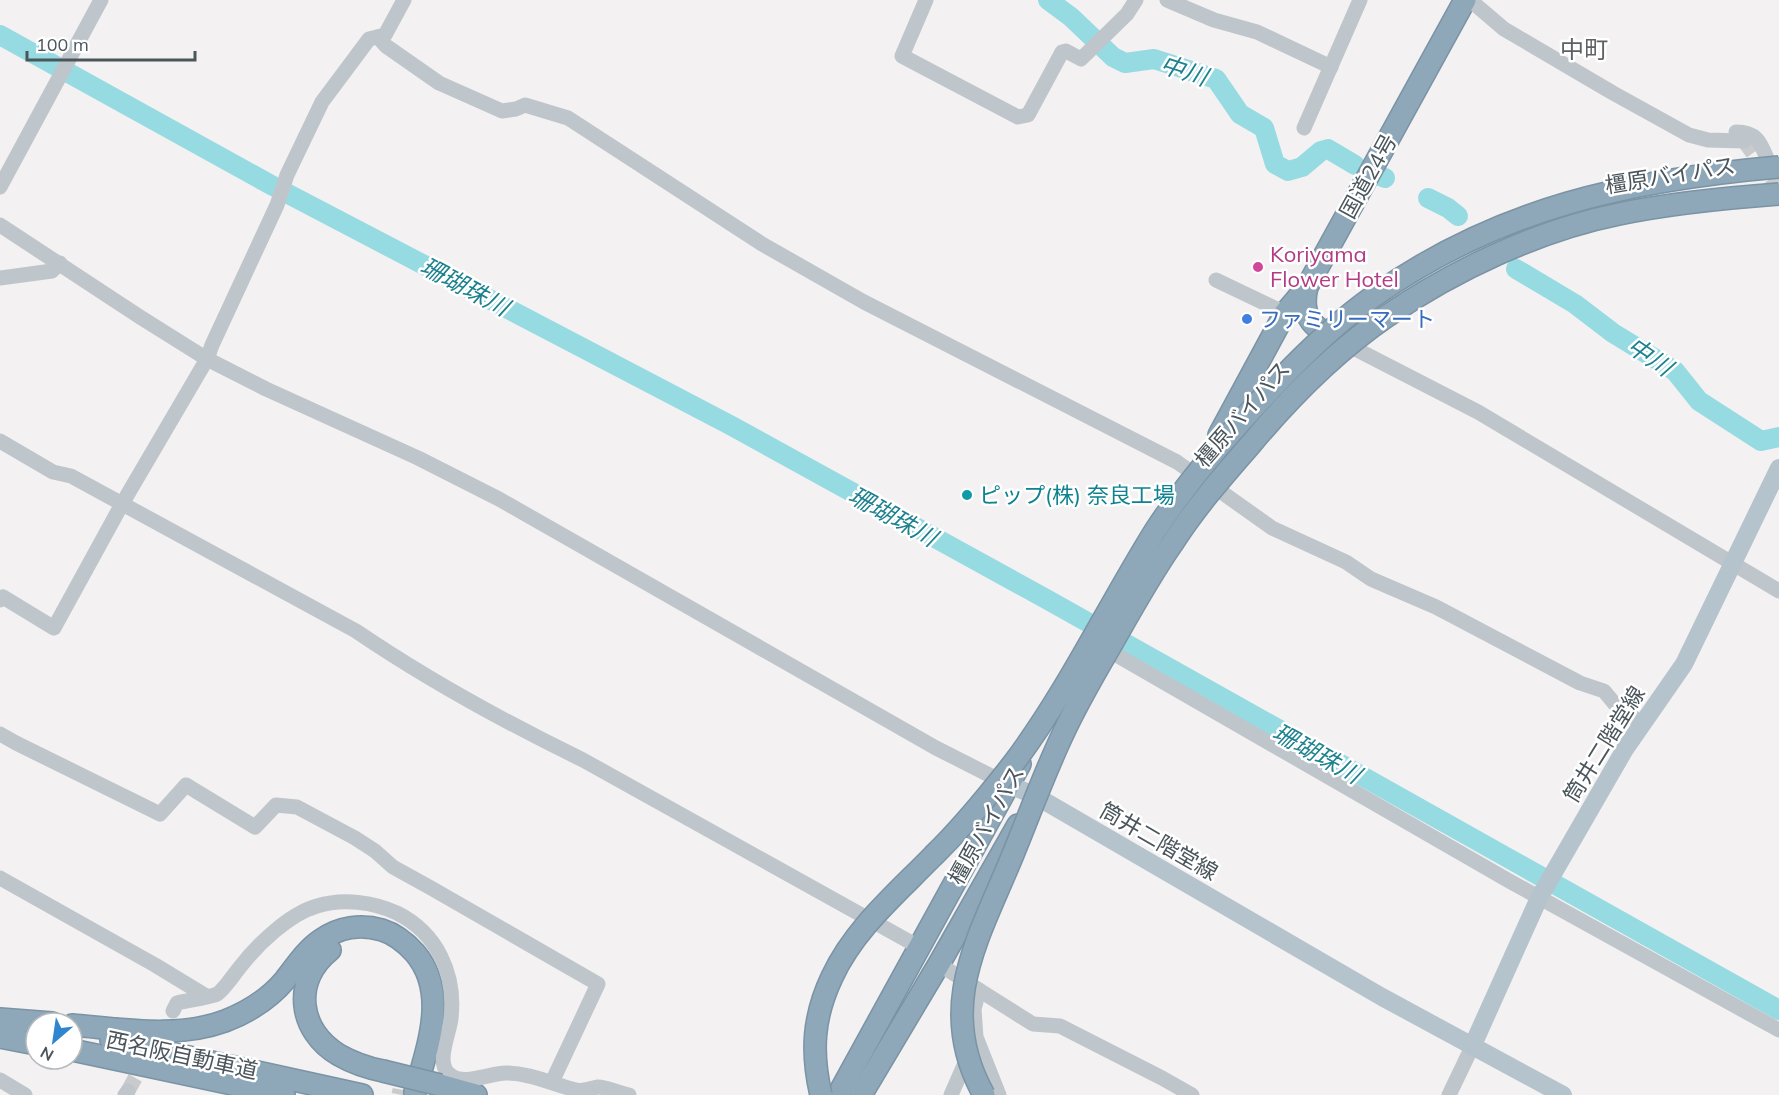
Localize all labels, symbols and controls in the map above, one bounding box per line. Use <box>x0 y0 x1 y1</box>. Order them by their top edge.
scale bar <box>27 24 195 62</box>
text: 100 m <box>36 33 89 56</box>
district label: 中町 <box>1560 34 1608 64</box>
water label: 中川 <box>1157 48 1214 93</box>
street label: 国道24号 <box>1333 129 1403 223</box>
street label: 橿原バイパス <box>1603 151 1737 199</box>
place label: Koriyama Flower Hotel <box>1270 240 1399 293</box>
water label: 珊瑚珠川 <box>416 250 517 323</box>
marker: Koriyama Flower Hotel <box>1251 260 1265 274</box>
place label: ファミリーマート <box>1259 305 1435 333</box>
marker: ファミリーマート <box>1240 312 1254 326</box>
water label: 中川 <box>1622 330 1681 384</box>
street label: 橿原バイパス <box>1188 355 1296 473</box>
water label: 珊瑚珠川 <box>844 480 945 554</box>
place label: ピップ(株) 奈良工場 <box>979 481 1175 509</box>
marker: ピップ(株) 奈良工場 <box>960 488 974 502</box>
street label: 筒井二階堂線 <box>1557 681 1651 807</box>
water label: 珊瑚珠川 <box>1268 717 1369 791</box>
street label: 橿原バイパス <box>942 761 1030 889</box>
street label: 筒井二階堂線 <box>1095 796 1223 886</box>
north arrow <box>24 1011 84 1071</box>
street label: 西名阪自動車道 <box>104 1025 260 1085</box>
text: N <box>37 1042 57 1066</box>

